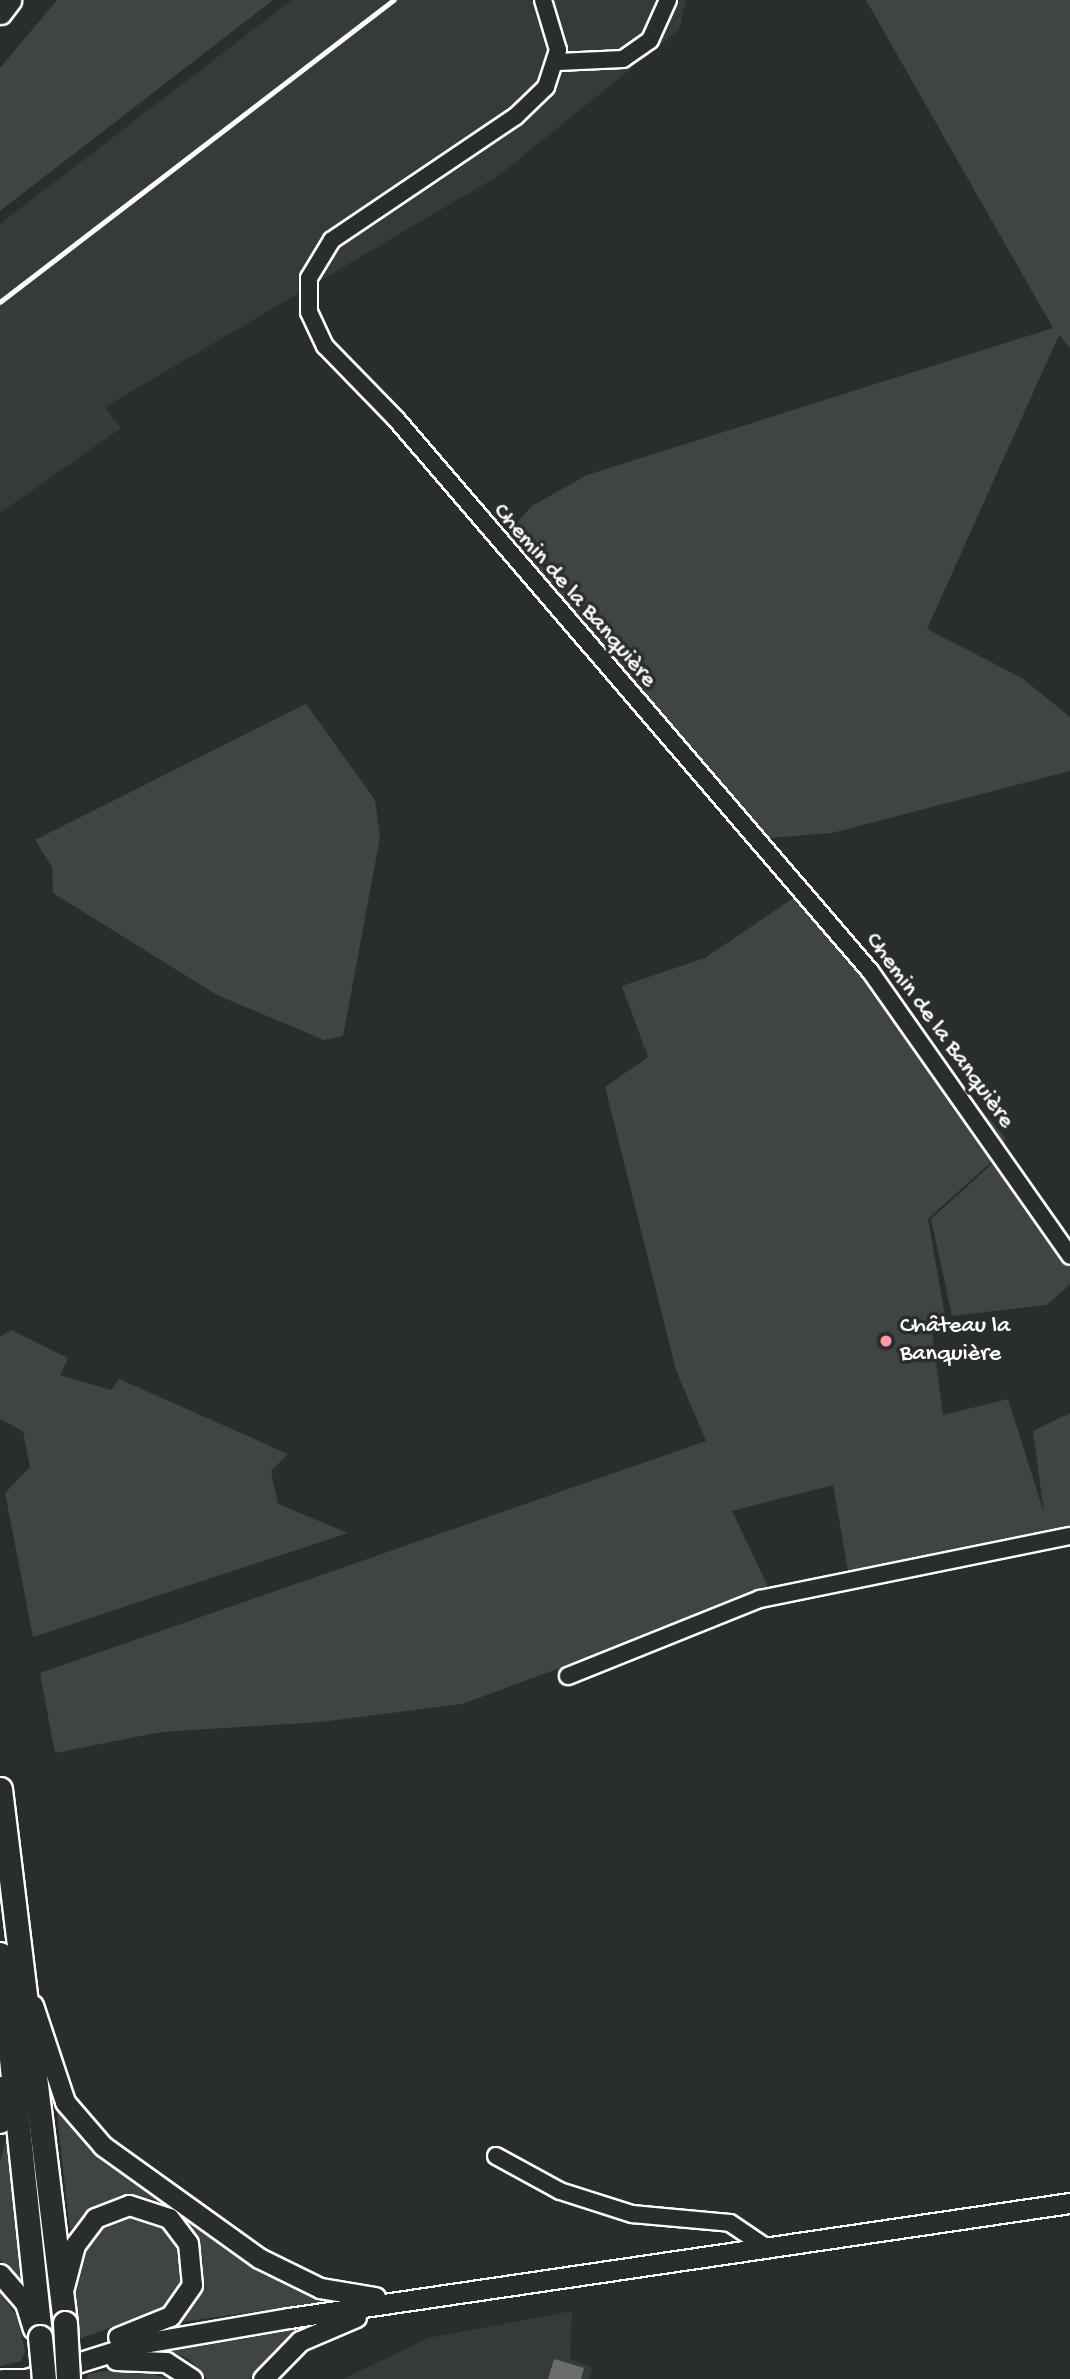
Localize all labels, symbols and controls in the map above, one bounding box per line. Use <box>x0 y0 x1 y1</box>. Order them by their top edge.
street label: Chemin de la Banquière <box>486 498 662 694</box>
street label: Chemin de la Banquière <box>858 927 1020 1135</box>
place label: Château la Banquière <box>900 1313 1010 1369</box>
marker: Château la Banquière <box>878 1333 894 1349</box>

